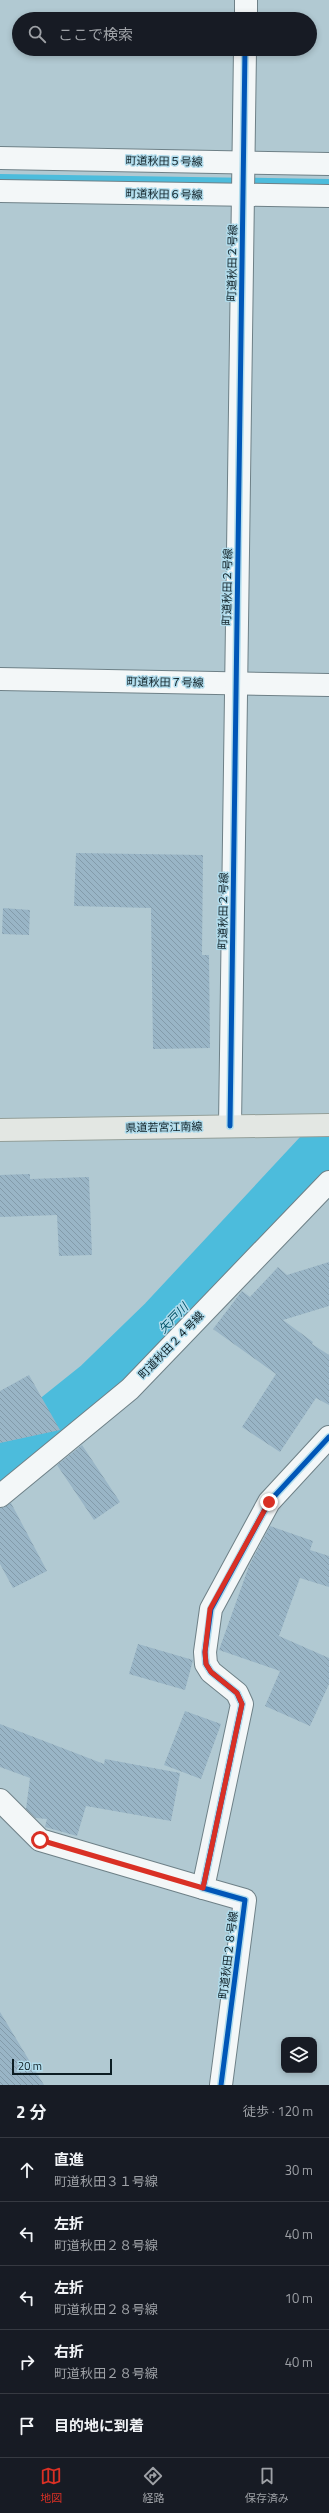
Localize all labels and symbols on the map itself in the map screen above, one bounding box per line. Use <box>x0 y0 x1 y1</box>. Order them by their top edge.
street label: 町道秋田５号線 <box>125 152 203 170</box>
street label: 町道秋田６号線 <box>125 185 203 203</box>
street label: 町道秋田２号線 <box>223 224 241 302</box>
street label: 町道秋田２号線 <box>218 548 236 626</box>
street label: 町道秋田７号線 <box>126 673 204 691</box>
street label: 町道秋田２号線 <box>214 872 232 950</box>
street label: 県道若宮江南線 <box>125 1118 203 1136</box>
water label: 矢戸川 <box>154 1297 194 1338</box>
street label: 町道秋田２４号線 <box>135 1308 207 1382</box>
route end <box>260 1493 278 1511</box>
route start <box>31 1831 49 1849</box>
street label: 町道秋田２８号線 <box>215 1910 241 2000</box>
scale bar <box>12 2057 112 2076</box>

